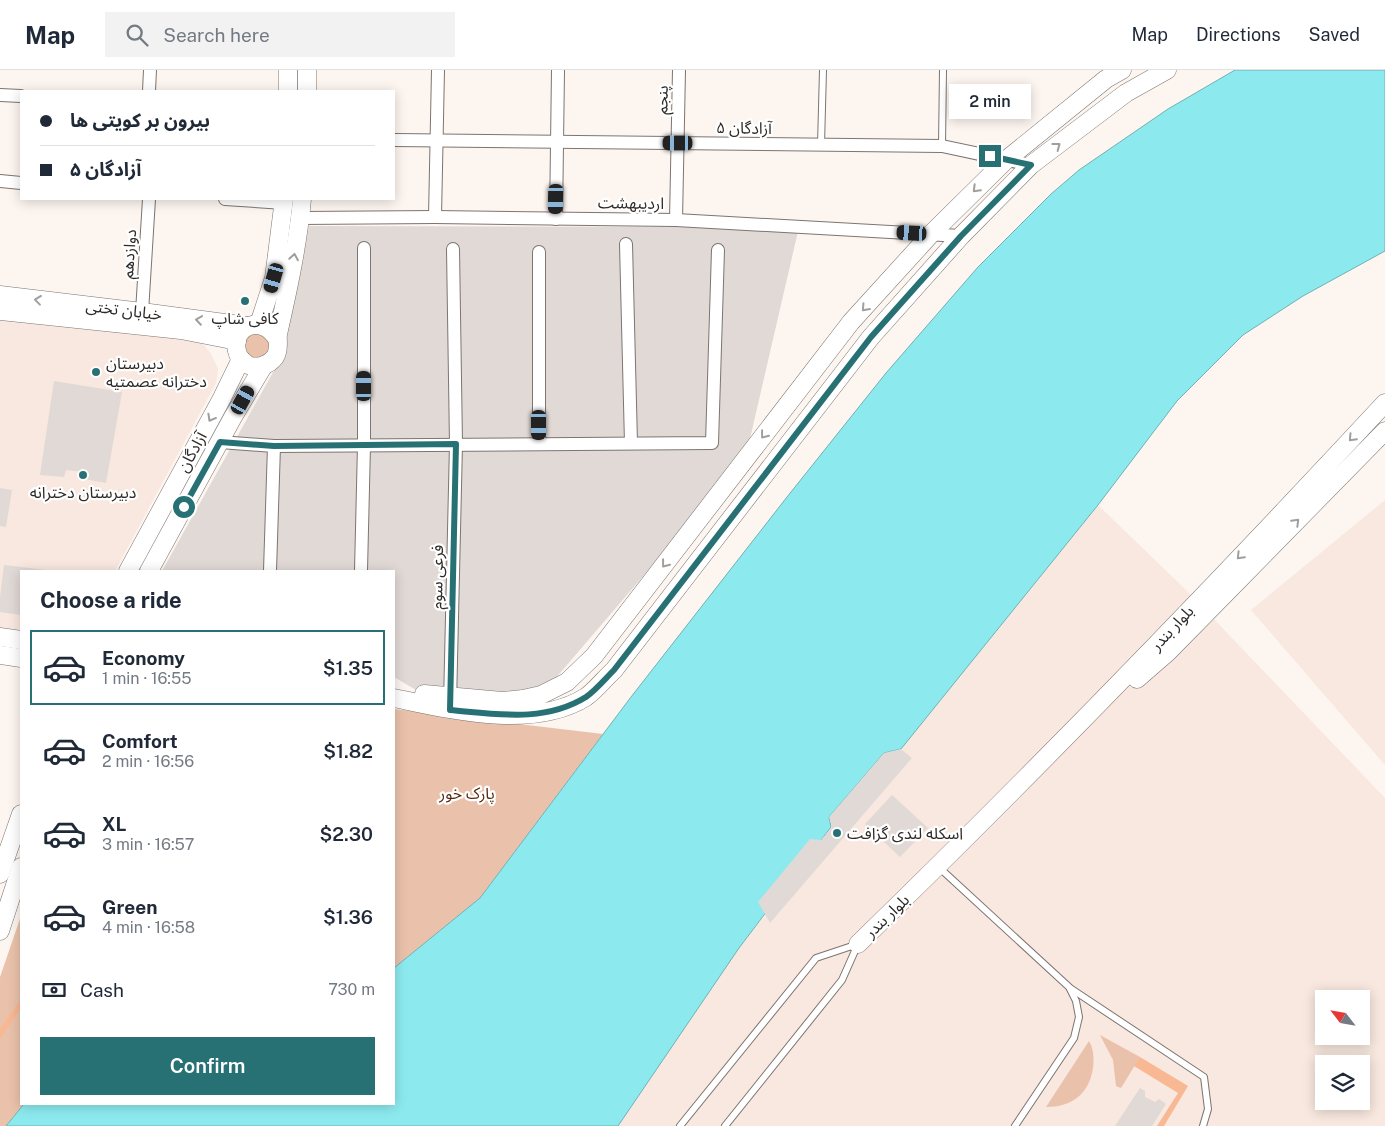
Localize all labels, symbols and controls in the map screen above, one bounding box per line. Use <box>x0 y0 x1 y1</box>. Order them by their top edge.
search box <box>105 12 455 57</box>
text: Map <box>25 21 75 49</box>
icon: search <box>123 21 151 49</box>
text: Search here <box>163 24 270 46</box>
text: Map <box>1131 24 1168 45</box>
text: Directions <box>1196 24 1281 45</box>
text: Saved <box>1309 24 1360 45</box>
callout: 2 min <box>949 83 1031 118</box>
street label: پنجم <box>652 85 675 115</box>
text: 2 min <box>969 92 1011 111</box>
text: بیرون بر کویتی ها <box>70 109 210 131</box>
street label: آزادگان ۵ <box>716 118 773 138</box>
car <box>663 136 693 151</box>
one-way arrow <box>1051 143 1061 152</box>
route end <box>979 145 1001 167</box>
text: آزادگان ۵ <box>70 158 141 180</box>
one-way arrow <box>973 183 982 192</box>
car <box>548 184 563 214</box>
street label: اردیبهشت <box>598 193 664 213</box>
car <box>896 225 927 241</box>
street label: دوازدهم <box>118 228 143 280</box>
one-way arrow <box>288 252 298 261</box>
car <box>262 262 285 294</box>
one-way arrow <box>34 295 42 306</box>
marker: کافی شاپ <box>239 295 251 307</box>
street label: خیابان تختی <box>85 296 163 324</box>
one-way arrow <box>862 302 871 311</box>
place label: کافی شاپ <box>211 309 279 329</box>
one-way arrow <box>195 315 203 326</box>
place label: دبیرستان دخترانه عصمتیه <box>106 354 207 391</box>
marker: دبیرستان دخترانه عصمتیه <box>90 366 102 378</box>
car <box>356 371 371 401</box>
car <box>229 383 256 417</box>
car <box>531 410 546 440</box>
one-way arrow <box>207 413 217 422</box>
street label: آزادگان <box>173 427 211 475</box>
one-way arrow <box>762 429 770 438</box>
one-way arrow <box>1349 433 1358 442</box>
marker: دبیرستان دخترانه <box>77 469 89 481</box>
place label: دبیرستان دخترانه <box>30 483 136 502</box>
route start <box>173 496 195 518</box>
one-way arrow <box>1290 519 1299 528</box>
street label: فرعی سوم <box>427 545 450 610</box>
one-way arrow <box>1237 551 1246 560</box>
one-way arrow <box>662 558 671 568</box>
text: Choose a ride <box>40 587 182 613</box>
street label: بلوار بندر <box>1146 602 1198 655</box>
icon: car <box>42 645 87 690</box>
text: Economy <box>102 647 185 669</box>
text: $1.35 <box>323 657 373 679</box>
text: 1 min · 16:55 <box>102 669 191 688</box>
icon: car <box>42 728 87 773</box>
text: Comfort <box>102 730 178 752</box>
text: $1.82 <box>323 740 373 762</box>
text: 2 min · 16:56 <box>102 752 194 771</box>
park label: پارک خور <box>438 784 495 804</box>
icon: car <box>42 811 87 856</box>
text: XL <box>102 813 127 835</box>
text: $2.30 <box>320 823 373 845</box>
place label: اسکله لندی گزافت <box>847 824 963 843</box>
marker: اسکله لندی گزافت <box>831 827 843 839</box>
text: 3 min · 16:57 <box>102 835 194 854</box>
street label: بلوار بندر <box>860 890 913 942</box>
icon: car <box>42 894 87 939</box>
text: Green <box>102 896 157 918</box>
text: $1.36 <box>323 906 373 928</box>
text: 4 min · 16:58 <box>102 918 195 937</box>
icon: cash <box>40 976 68 1004</box>
text: Cash <box>80 979 124 1001</box>
text: 730 m <box>328 980 375 999</box>
north arrow <box>1315 990 1370 1045</box>
map controls <box>1315 990 1370 1110</box>
button: Confirm <box>40 1037 375 1095</box>
button: layers <box>1315 1055 1370 1110</box>

